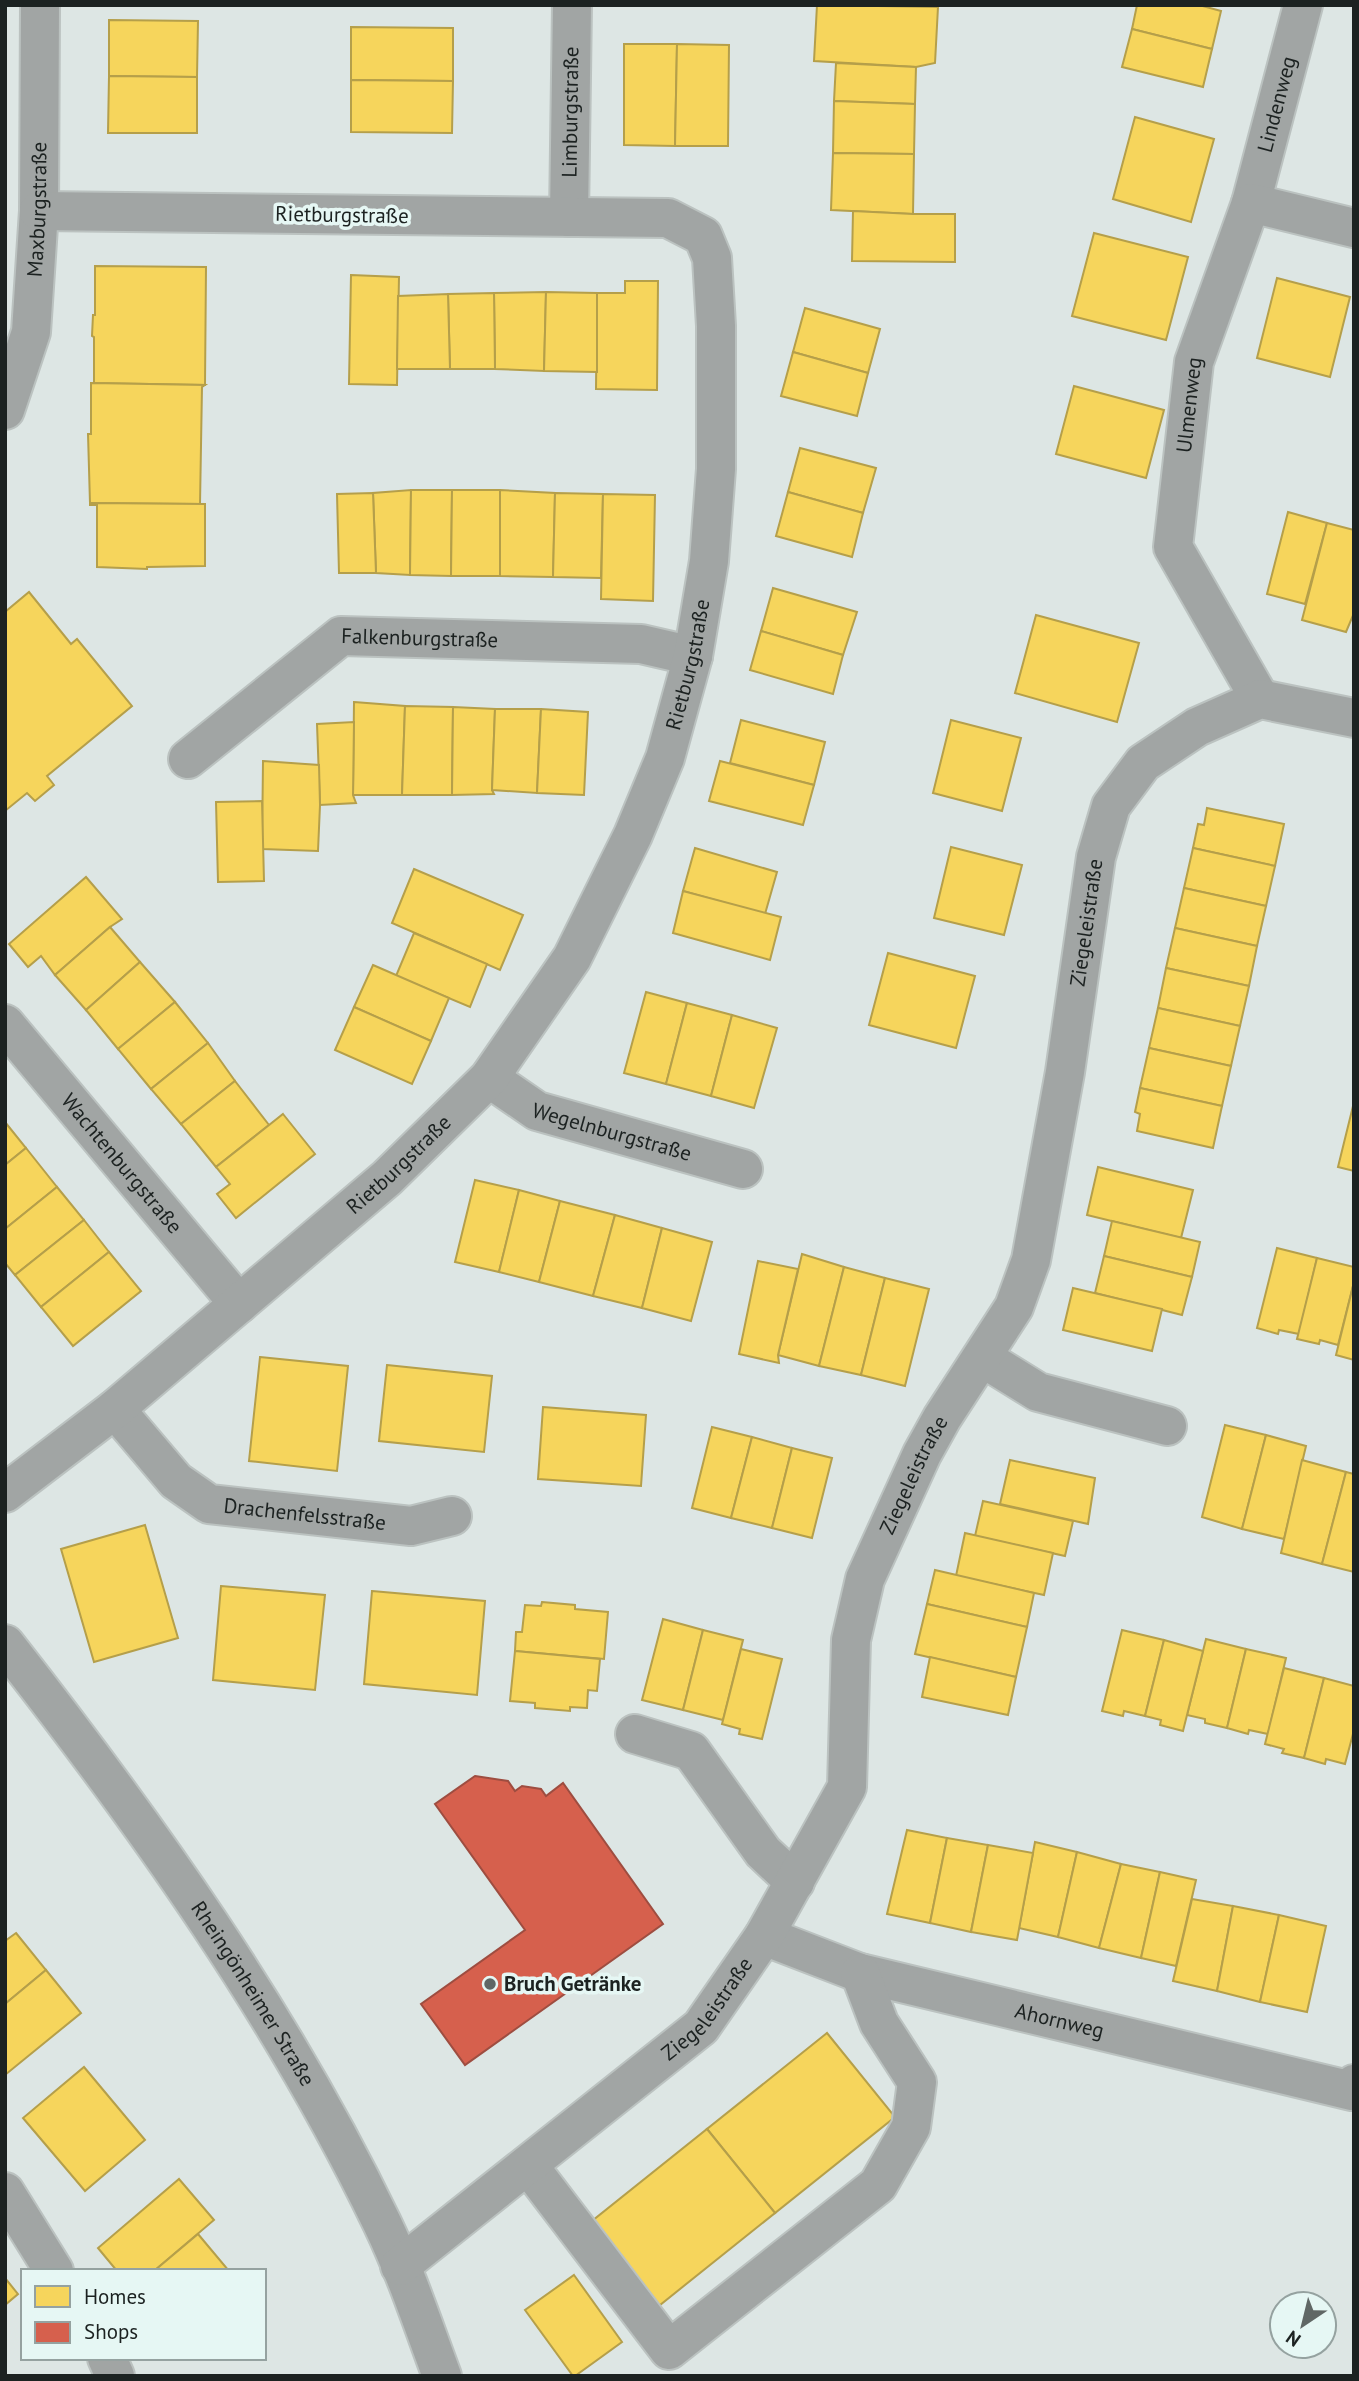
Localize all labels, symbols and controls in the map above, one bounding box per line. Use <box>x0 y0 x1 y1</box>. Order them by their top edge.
street label: Limburgstraße <box>556 46 584 178</box>
street label: Lindenweg <box>1251 53 1302 155</box>
street label: Maxburgstraße <box>21 142 52 278</box>
street label: Rietburgstraße <box>275 200 409 229</box>
street label: Ulmenweg <box>1170 356 1207 454</box>
street label: Rietburgstraße <box>659 597 715 733</box>
street label: Falkenburgstraße <box>341 622 499 653</box>
street label: Ziegeleistraße <box>1063 857 1109 988</box>
street label: Wachtenburgstraße <box>56 1088 188 1239</box>
street label: Wegelnburgstraße <box>529 1096 695 1167</box>
street label: Rietburgstraße <box>341 1109 456 1220</box>
street label: Ziegeleistraße <box>873 1411 954 1538</box>
street label: Drachenfelsstraße <box>222 1492 387 1536</box>
street label: Rheingönheimer Straße <box>185 1896 321 2091</box>
street label: Ziegeleistraße <box>656 1952 758 2066</box>
place label: Bruch Getränke <box>504 1970 641 1997</box>
marker: Bruch Getränke <box>482 1976 498 1992</box>
street label: Ahornweg <box>1012 1997 1107 2044</box>
legend <box>21 2269 266 2360</box>
text: Homes <box>84 2283 146 2310</box>
north arrow <box>1268 2290 1338 2360</box>
text: Shops <box>84 2318 138 2345</box>
text: N <box>1281 2326 1305 2352</box>

